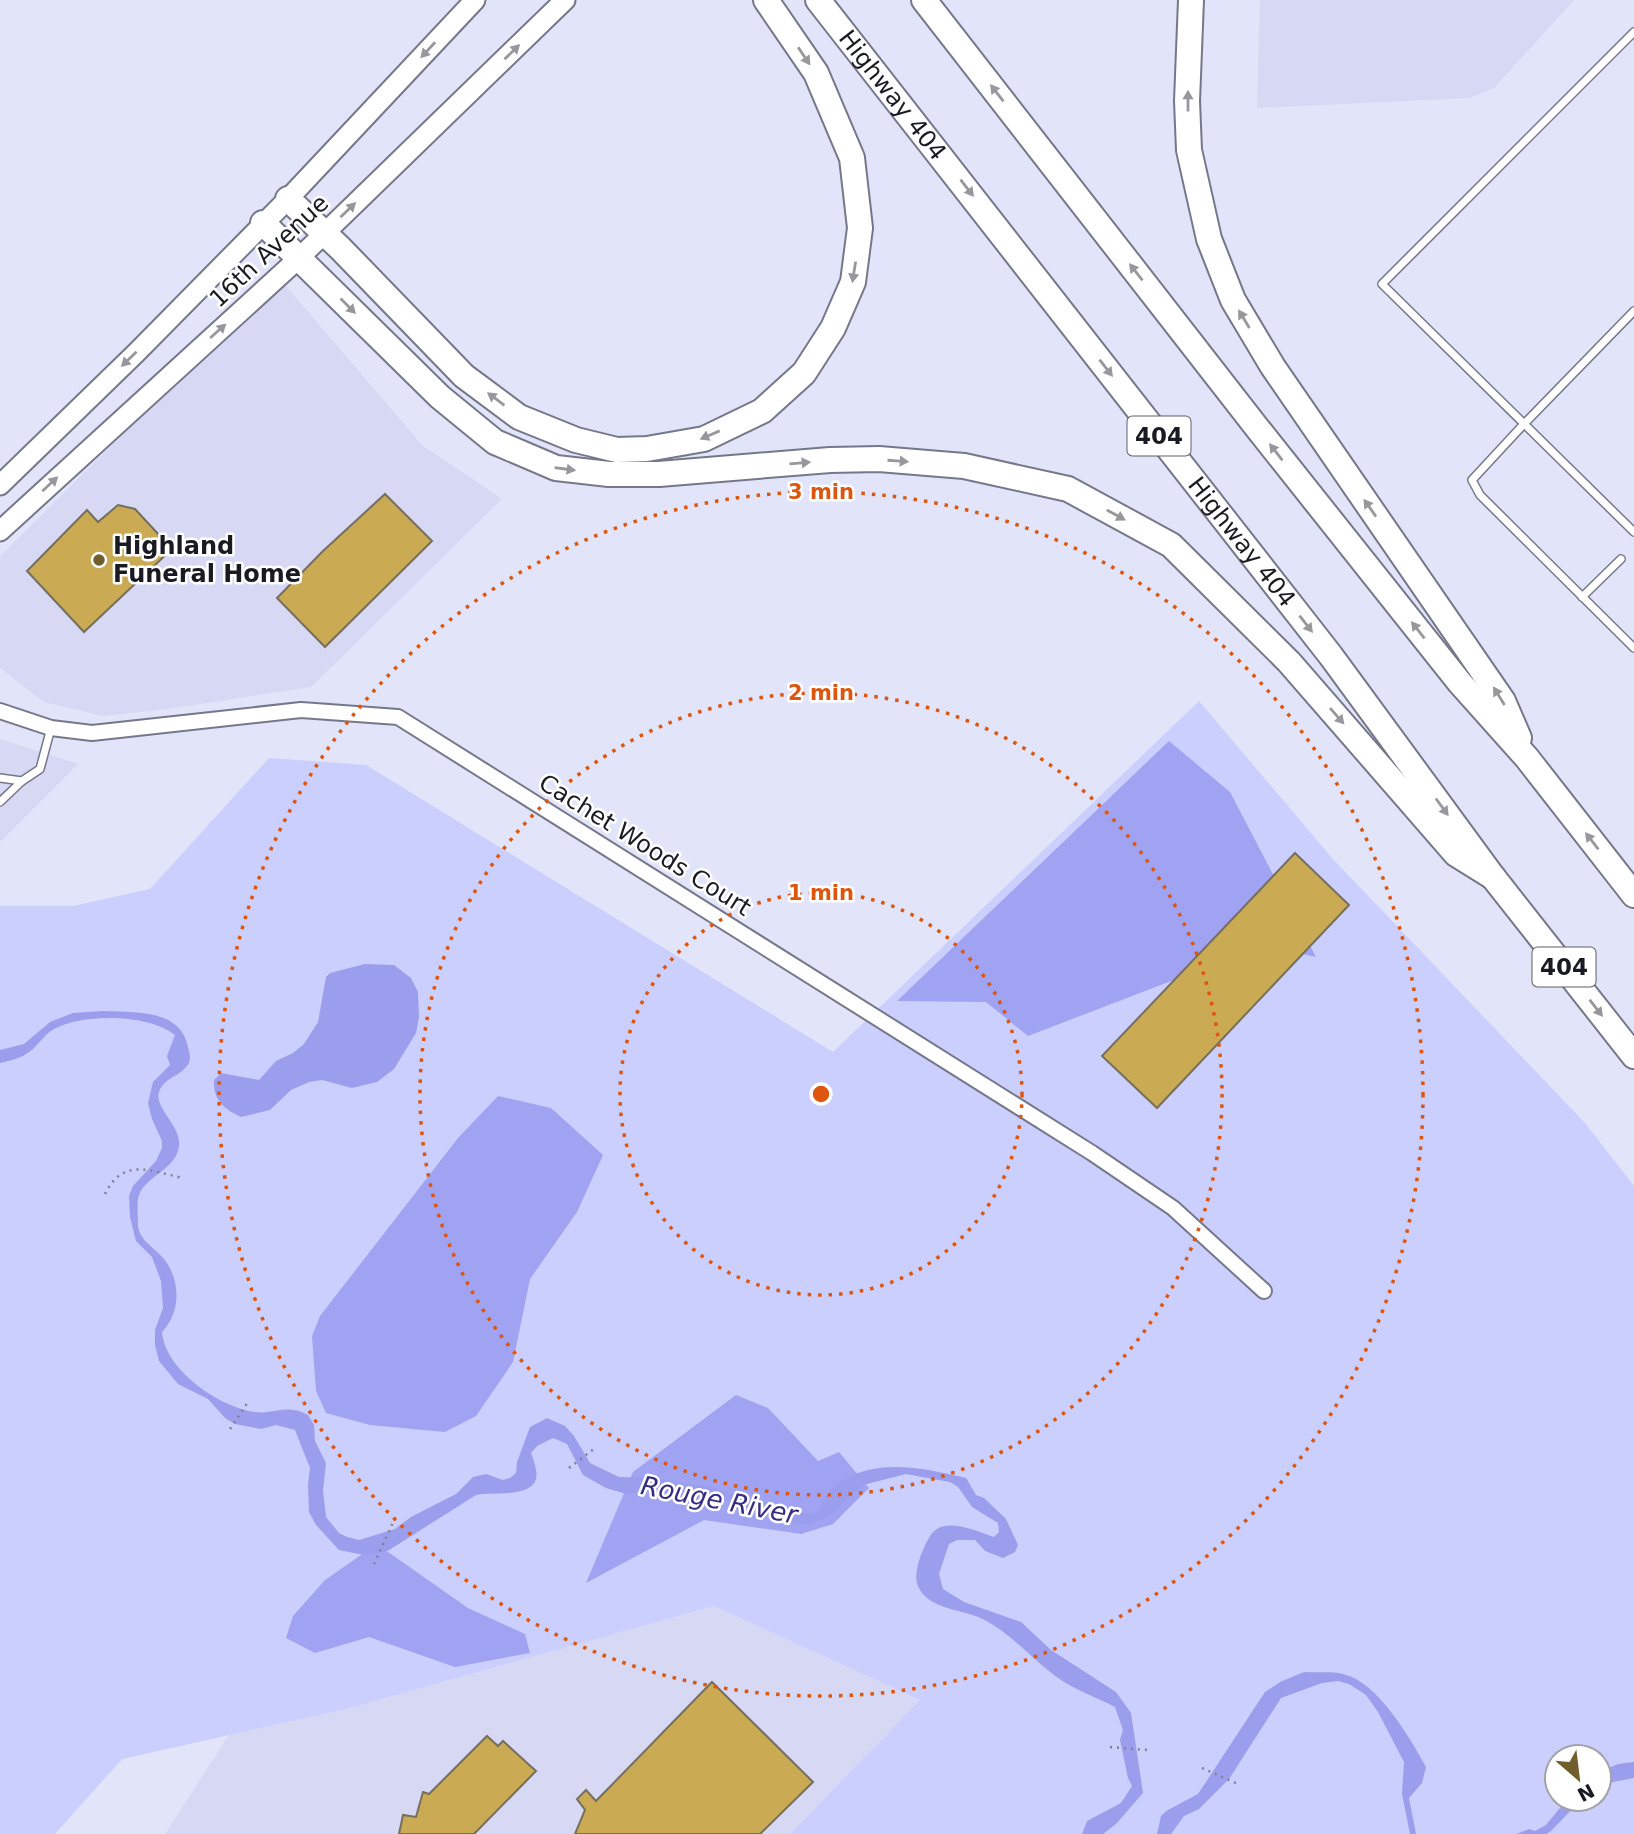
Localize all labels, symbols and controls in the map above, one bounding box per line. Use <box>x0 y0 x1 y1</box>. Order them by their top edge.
street label: Highway 404 <box>833 25 952 166</box>
one-way arrow <box>421 41 437 58</box>
one-way arrow <box>503 44 520 61</box>
one-way arrow <box>797 47 811 65</box>
one-way arrow <box>989 84 1004 102</box>
one-way arrow <box>1182 90 1194 112</box>
one-way arrow <box>959 179 973 197</box>
street label: 16th Avenue <box>204 189 334 313</box>
one-way arrow <box>339 203 356 219</box>
one-way arrow <box>848 261 859 283</box>
one-way arrow <box>1130 263 1144 281</box>
one-way arrow <box>339 297 355 314</box>
one-way arrow <box>1238 309 1251 328</box>
one-way arrow <box>209 323 227 339</box>
one-way arrow <box>121 351 138 367</box>
one-way arrow <box>1099 358 1114 376</box>
one-way arrow <box>487 393 505 407</box>
road number: 404 <box>1128 416 1190 456</box>
one-way arrow <box>700 430 721 441</box>
one-way arrow <box>1269 443 1284 461</box>
one-way arrow <box>887 456 909 467</box>
one-way arrow <box>789 457 811 468</box>
one-way arrow <box>554 464 576 475</box>
street label: Highway 404 <box>1182 471 1301 613</box>
one-way arrow <box>41 477 58 493</box>
text: 3 min <box>788 480 854 504</box>
one-way arrow <box>1363 499 1377 517</box>
one-way arrow <box>1106 509 1126 521</box>
place label: Highland Funeral Home <box>113 532 301 588</box>
marker: Highland Funeral Home <box>91 552 107 568</box>
one-way arrow <box>1299 615 1314 633</box>
one-way arrow <box>1410 621 1425 639</box>
text: 2 min <box>788 681 854 705</box>
one-way arrow <box>1492 686 1505 706</box>
one-way arrow <box>1329 708 1344 725</box>
street label: Cachet Woods Court <box>534 768 756 922</box>
one-way arrow <box>1435 798 1449 816</box>
one-way arrow <box>1586 832 1600 850</box>
text: 1 min <box>788 881 854 905</box>
road number: 404 <box>1532 948 1596 986</box>
one-way arrow <box>1588 999 1603 1016</box>
centre of rings <box>809 1082 833 1106</box>
water label: Rouge River <box>638 1470 802 1530</box>
north arrow <box>1543 1743 1613 1813</box>
text: N <box>1574 1780 1598 1806</box>

